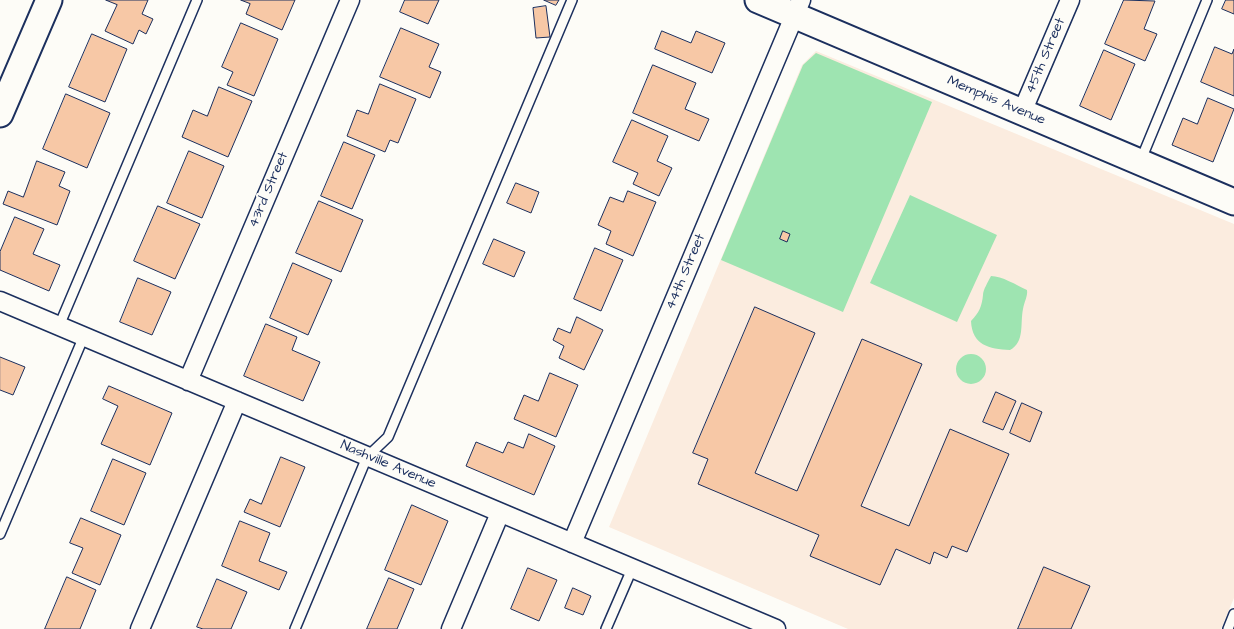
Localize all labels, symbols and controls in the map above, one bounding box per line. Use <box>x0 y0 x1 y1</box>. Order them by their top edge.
street label: 45th Street <box>1022 16 1070 96</box>
street label: Memphis Avenue <box>944 73 1048 129</box>
street label: 43rd Street <box>246 150 292 230</box>
street label: 44th Street <box>663 232 709 312</box>
street label: Nashville Avenue <box>338 437 438 493</box>

